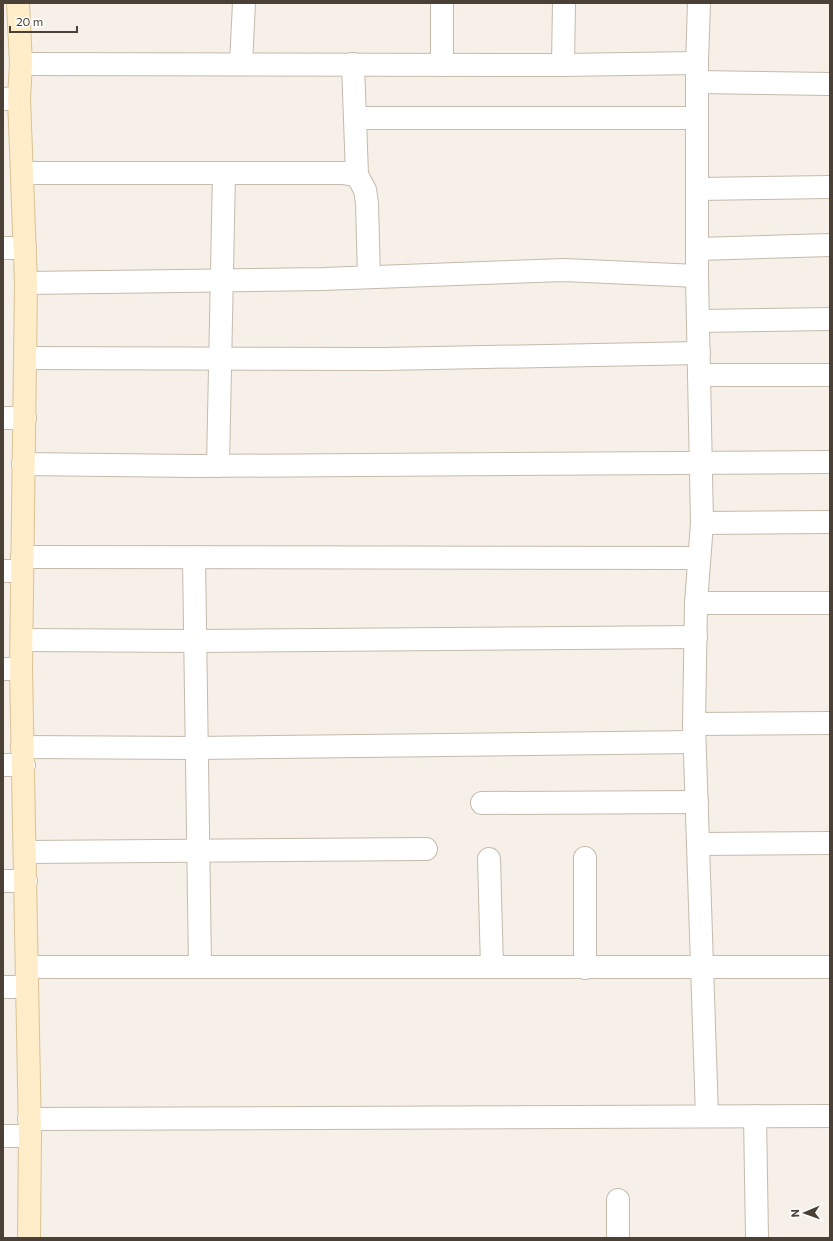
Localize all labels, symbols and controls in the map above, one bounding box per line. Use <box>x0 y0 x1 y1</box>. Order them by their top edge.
scale bar <box>10 8 77 34</box>
text: 20 m <box>16 14 43 28</box>
north arrow <box>785 1193 825 1233</box>
text: N <box>788 1209 801 1218</box>

